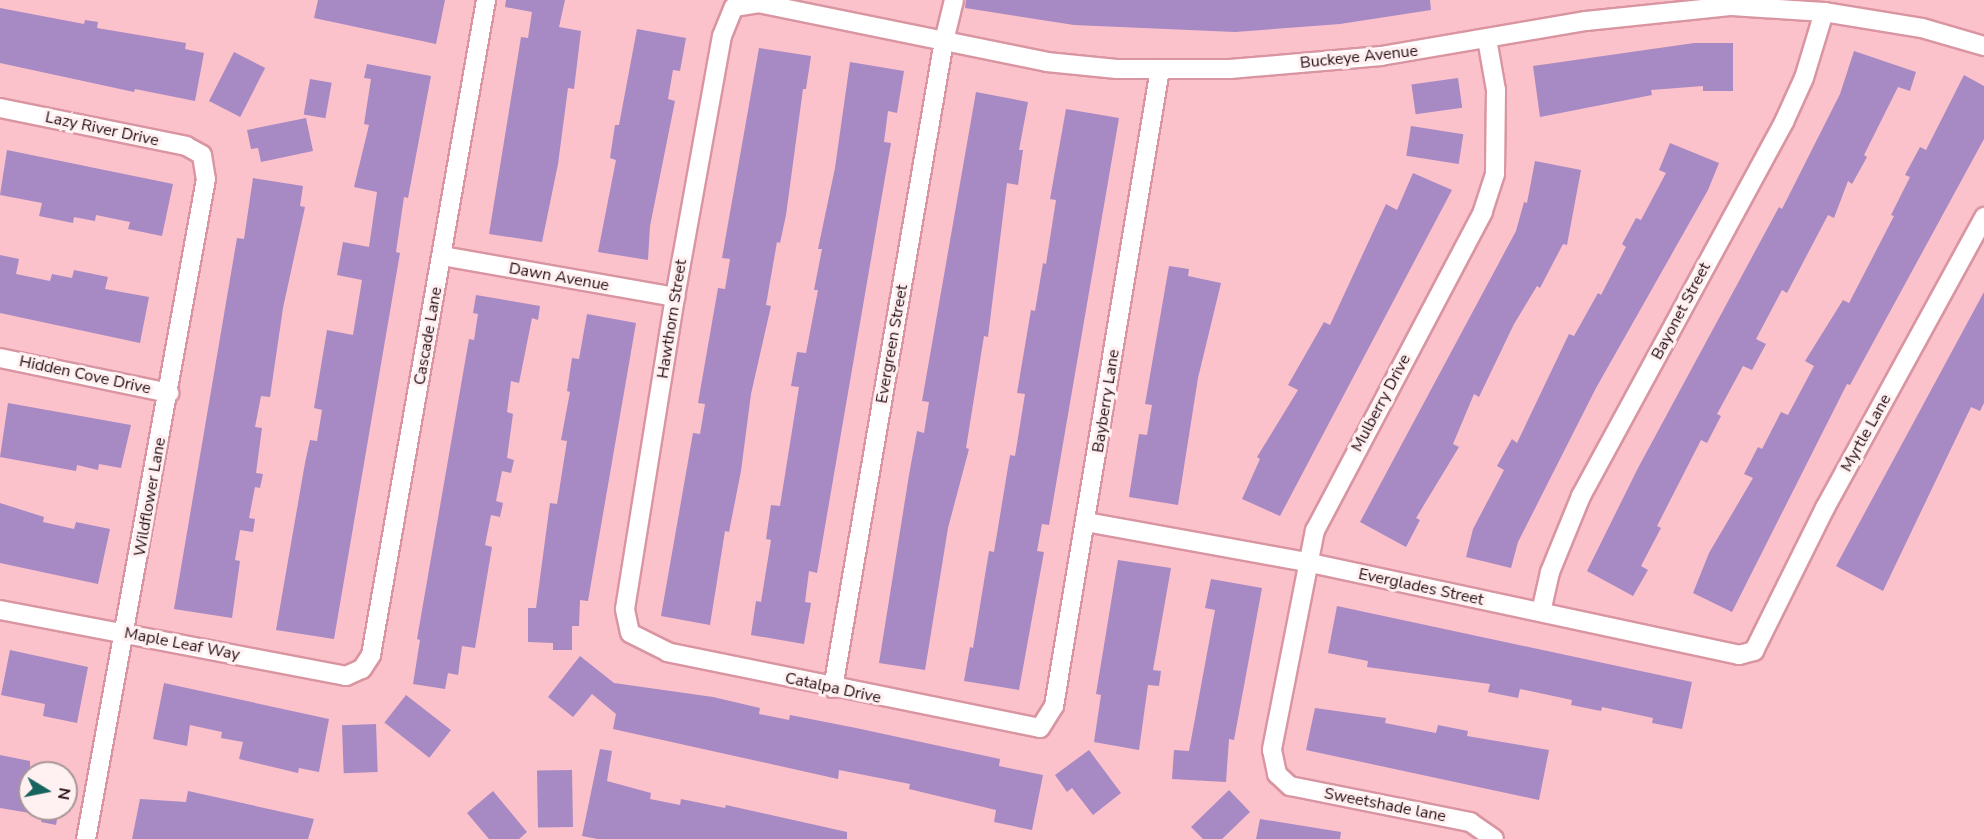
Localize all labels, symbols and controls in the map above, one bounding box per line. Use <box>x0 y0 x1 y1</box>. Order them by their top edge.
street label: Buckeye Avenue <box>1299 41 1419 73</box>
street label: Lazy River Drive <box>43 108 161 150</box>
street label: Hawthorn Street <box>653 258 691 380</box>
street label: Dawn Avenue <box>507 259 611 295</box>
street label: Bayonet Street <box>1647 259 1715 363</box>
street label: Evergreen Street <box>872 283 912 405</box>
street label: Cascade Lane <box>410 285 446 387</box>
street label: Bayberry Lane <box>1088 348 1124 454</box>
street label: Mulberry Drive <box>1347 351 1415 455</box>
street label: Hidden Cove Drive <box>17 352 153 398</box>
street label: Myrtle Lane <box>1837 391 1895 475</box>
street label: Wildflower Lane <box>130 436 170 558</box>
street label: Everglades Street <box>1357 564 1485 610</box>
street label: Maple Leaf Way <box>123 623 241 665</box>
street label: Catalpa Drive <box>783 668 883 708</box>
north arrow <box>18 761 78 821</box>
street label: Sweetshade lane <box>1322 784 1448 826</box>
text: N <box>52 786 76 802</box>

